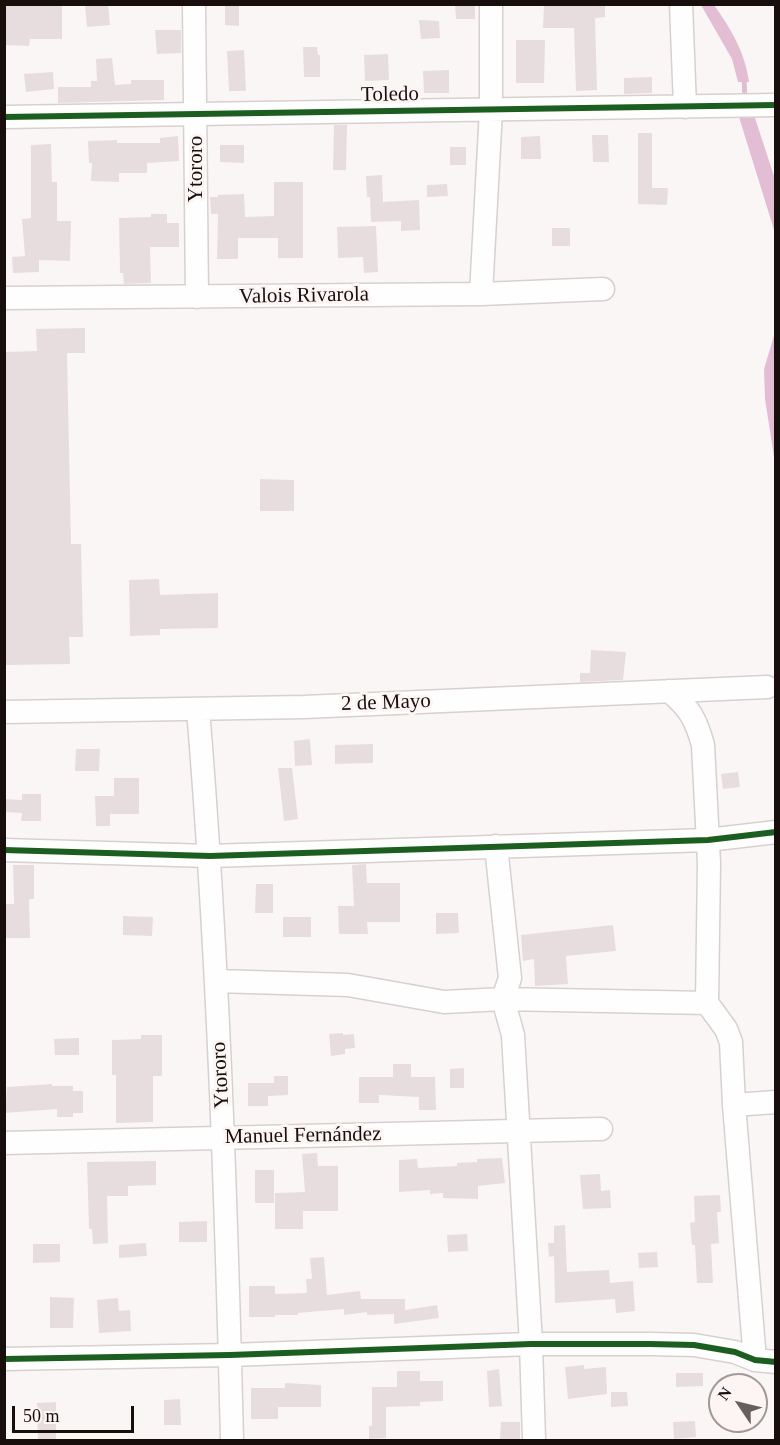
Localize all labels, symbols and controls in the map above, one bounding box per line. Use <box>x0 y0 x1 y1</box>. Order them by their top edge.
street label: Toledo <box>361 82 419 108</box>
street label: Ytororo <box>183 136 209 202</box>
street label: Valois Rivarola <box>239 282 369 310</box>
street label: 2 de Mayo <box>341 689 431 717</box>
street label: Ytororo <box>207 1041 235 1109</box>
street label: Manuel Fernández <box>224 1122 382 1150</box>
north arrow <box>708 1373 768 1433</box>
text: N <box>714 1384 735 1403</box>
scale bar <box>15 1394 136 1432</box>
text: 50 m <box>23 1406 60 1426</box>

